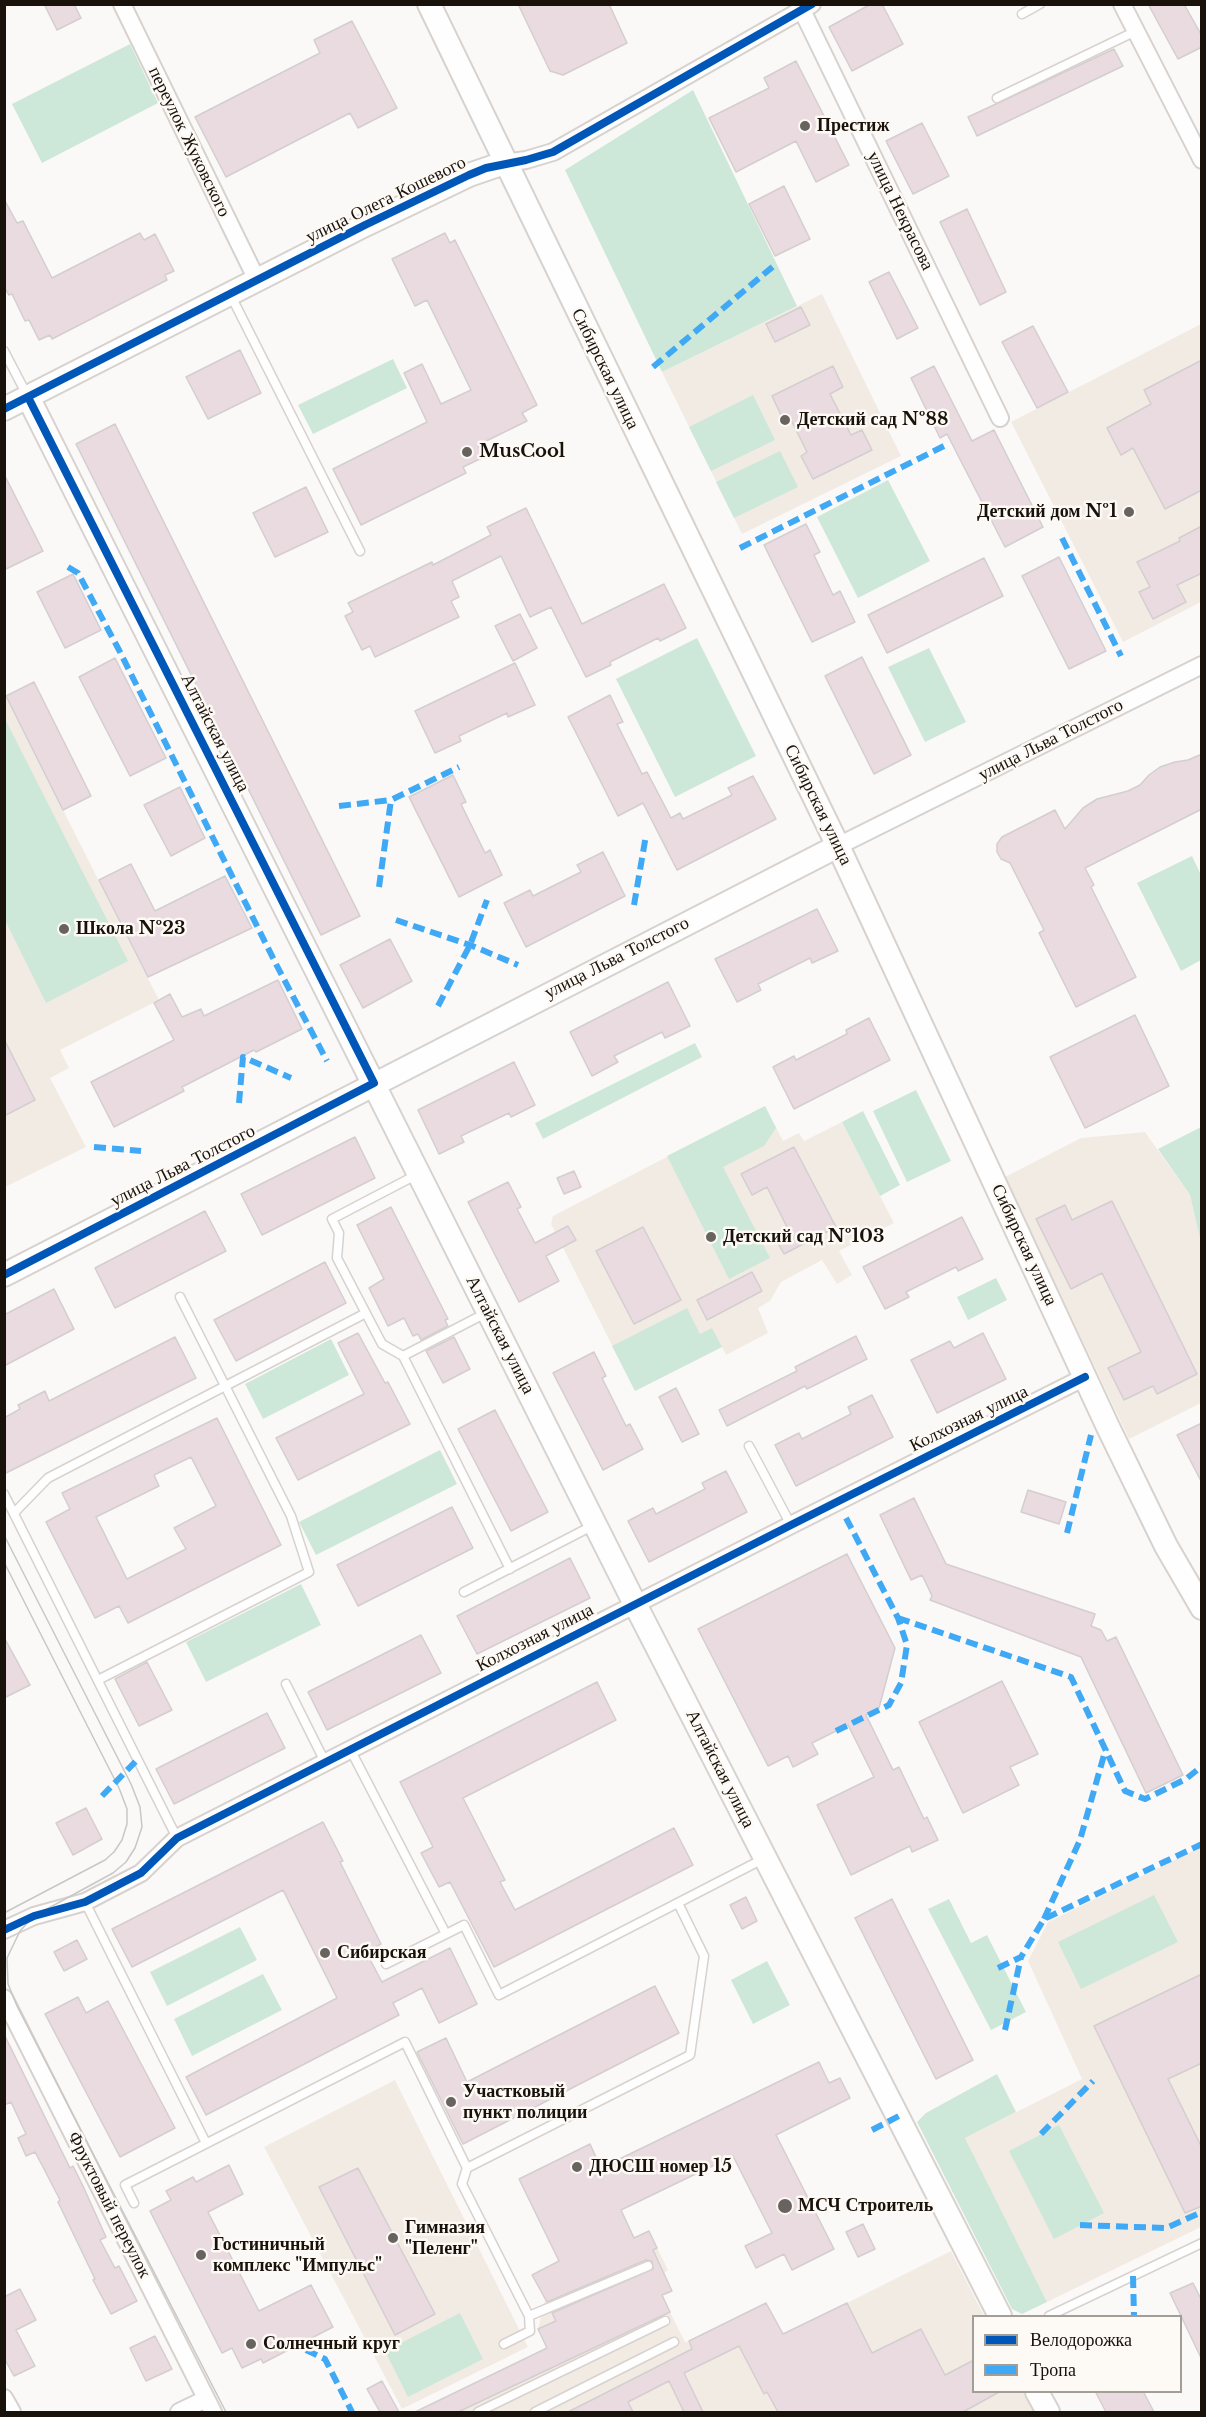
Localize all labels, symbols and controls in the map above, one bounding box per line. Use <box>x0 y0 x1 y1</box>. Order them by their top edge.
street label: переулок Жуковского <box>143 63 235 221</box>
place label: Престиж <box>817 115 889 137</box>
marker: Престиж <box>798 119 812 133</box>
street label: улица Некрасова <box>862 148 938 274</box>
street label: улица Олега Кошевого <box>302 152 470 248</box>
street label: Сибирская улица <box>566 305 644 433</box>
place label: Детский сад №88 <box>797 409 948 431</box>
marker: Детский сад №88 <box>778 413 792 427</box>
place label: MusCool <box>479 441 565 463</box>
marker: MusCool <box>460 445 474 459</box>
place label: Детский дом №1 <box>977 501 1117 523</box>
marker: Детский дом №1 <box>1122 505 1136 519</box>
street label: Алтайская улица <box>176 670 254 796</box>
street label: улица Льва Толстого <box>975 694 1127 786</box>
street label: Сибирская улица <box>779 741 857 869</box>
street label: улица Льва Толстого <box>541 912 693 1004</box>
place label: Школа №23 <box>76 918 186 940</box>
marker: Школа №23 <box>57 922 71 936</box>
street label: улица Льва Толстого <box>107 1120 259 1212</box>
street label: Сибирская улица <box>986 1181 1062 1309</box>
place label: Детский сад №103 <box>723 1226 884 1248</box>
marker: Детский сад №103 <box>704 1230 718 1244</box>
street label: Алтайская улица <box>461 1272 539 1398</box>
street label: Колхозная улица <box>906 1381 1032 1457</box>
street label: Колхозная улица <box>473 1599 597 1677</box>
street label: Алтайская улица <box>681 1706 759 1832</box>
place label: Сибирская <box>337 1942 427 1964</box>
marker: Сибирская <box>318 1946 332 1960</box>
place label: Участковый пункт полиции <box>463 2081 587 2124</box>
marker: Участковый пункт полиции <box>444 2095 458 2109</box>
street label: Фруктовый переулок <box>63 2128 155 2282</box>
place label: ДЮСШ номер 15 <box>589 2156 732 2178</box>
marker: ДЮСШ номер 15 <box>570 2160 584 2174</box>
place label: МСЧ Строитель <box>798 2195 933 2217</box>
marker: МСЧ Строитель <box>776 2197 794 2215</box>
place label: Гимназия "Пеленг" <box>405 2217 485 2260</box>
marker: Гимназия "Пеленг" <box>386 2231 400 2245</box>
place label: Гостиничный комплекс "Импульс" <box>213 2234 382 2276</box>
marker: Гостиничный комплекс "Импульс" <box>194 2248 208 2262</box>
legend <box>972 2315 1182 2393</box>
text: Велодорожка <box>1030 2329 1132 2351</box>
place label: Солнечный круг <box>263 2333 400 2355</box>
marker: Солнечный круг <box>244 2337 258 2351</box>
text: Тропа <box>1030 2359 1076 2381</box>

